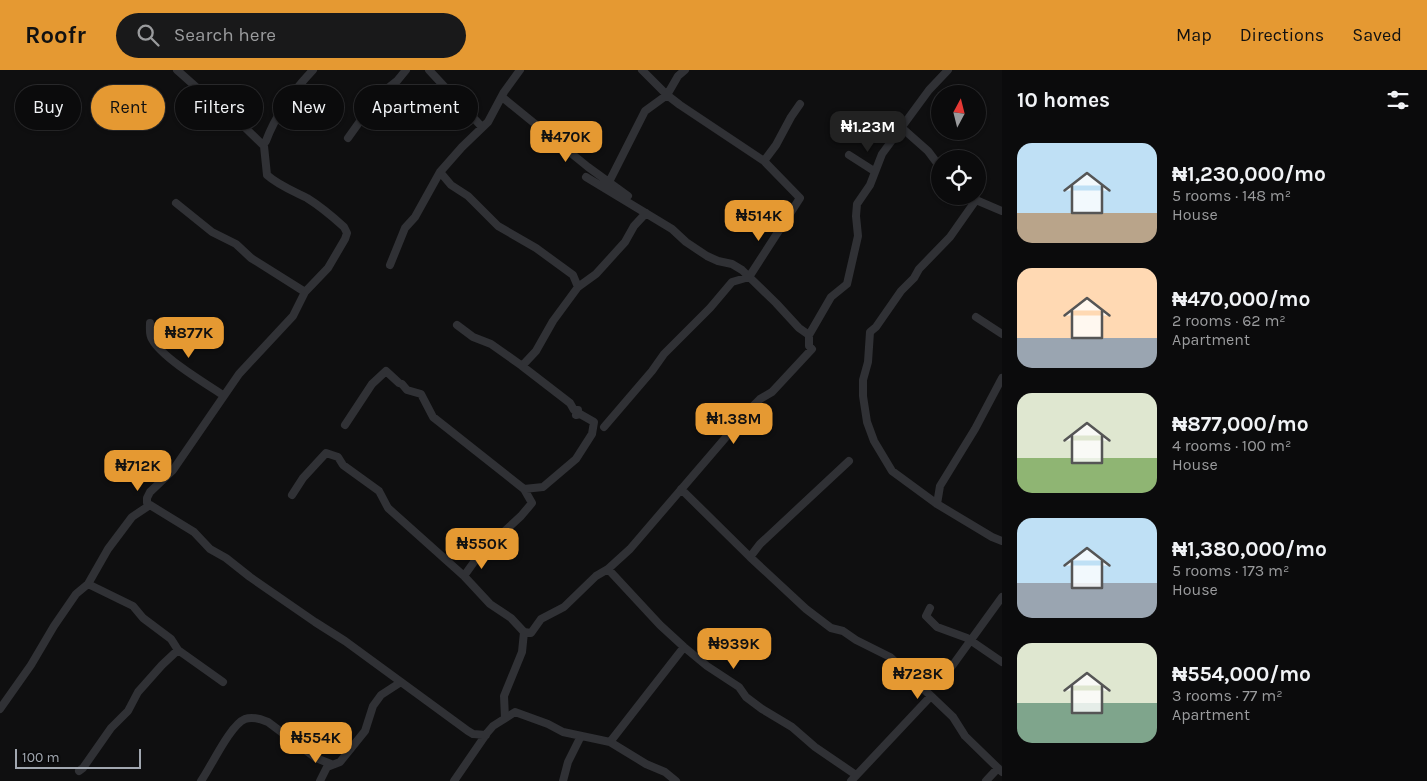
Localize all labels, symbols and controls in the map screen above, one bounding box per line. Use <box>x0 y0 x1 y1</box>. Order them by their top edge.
search box <box>116 13 466 58</box>
text: Roofr <box>25 21 86 49</box>
icon: search <box>134 21 162 49</box>
text: Search here <box>174 24 276 46</box>
text: Map <box>1176 24 1212 46</box>
text: Directions <box>1240 24 1324 46</box>
text: Saved <box>1352 24 1402 46</box>
chip: Buy <box>15 85 81 130</box>
chip: Rent <box>91 85 165 130</box>
chip: Filters <box>175 85 263 130</box>
chip: New <box>273 85 344 130</box>
chip: Apartment <box>354 85 478 130</box>
north arrow <box>931 85 986 140</box>
map controls <box>931 85 986 205</box>
icon: filters <box>1384 86 1412 114</box>
text: 10 homes <box>1017 88 1110 112</box>
pin: ₦1.23M <box>827 111 909 153</box>
text: ₦1.23M <box>841 117 895 136</box>
pin: ₦470K <box>531 121 601 163</box>
text: ₦470K <box>541 127 591 146</box>
button: locate <box>931 150 986 205</box>
text: ₦1,230,000/mo <box>1172 162 1326 186</box>
icon: home <box>1057 163 1117 223</box>
text: 5 rooms · 148 m² <box>1172 186 1291 205</box>
pin: ₦514K <box>724 200 794 242</box>
text: House <box>1172 205 1218 224</box>
text: ₦514K <box>736 206 782 225</box>
text: ₦470,000/mo <box>1172 287 1310 311</box>
icon: home <box>1057 288 1117 348</box>
text: 2 rooms · 62 m² <box>1172 311 1286 330</box>
pin: ₦877K <box>154 316 224 359</box>
text: ₦877K <box>165 323 213 342</box>
text: Apartment <box>1172 330 1250 349</box>
pin: ₦1.38M <box>693 402 775 445</box>
text: ₦1.38M <box>707 409 762 428</box>
text: ₦877,000/mo <box>1172 412 1309 436</box>
icon: home <box>1057 413 1117 473</box>
text: 4 rooms · 100 m² <box>1172 436 1291 455</box>
pin: ₦712K <box>103 450 173 492</box>
text: House <box>1172 455 1218 474</box>
text: ₦712K <box>115 456 161 475</box>
pin: ₦550K <box>447 528 517 570</box>
text: ₦550K <box>457 534 507 553</box>
text: ₦1,380,000/mo <box>1172 537 1327 561</box>
icon: home <box>1057 538 1117 598</box>
text: 5 rooms · 173 m² <box>1172 561 1289 580</box>
text: House <box>1172 580 1218 599</box>
pin: ₦939K <box>699 628 769 670</box>
text: ₦939K <box>708 634 760 653</box>
pin: ₦728K <box>883 658 953 700</box>
text: ₦554,000/mo <box>1172 662 1311 686</box>
icon: home <box>1057 663 1117 723</box>
text: ₦728K <box>893 664 943 683</box>
text: 3 rooms · 77 m² <box>1172 686 1283 705</box>
text: Apartment <box>1172 705 1250 724</box>
pin: ₦554K <box>281 722 351 764</box>
text: ₦554K <box>291 728 341 747</box>
scale bar <box>15 746 141 769</box>
text: 100 m <box>22 749 60 766</box>

